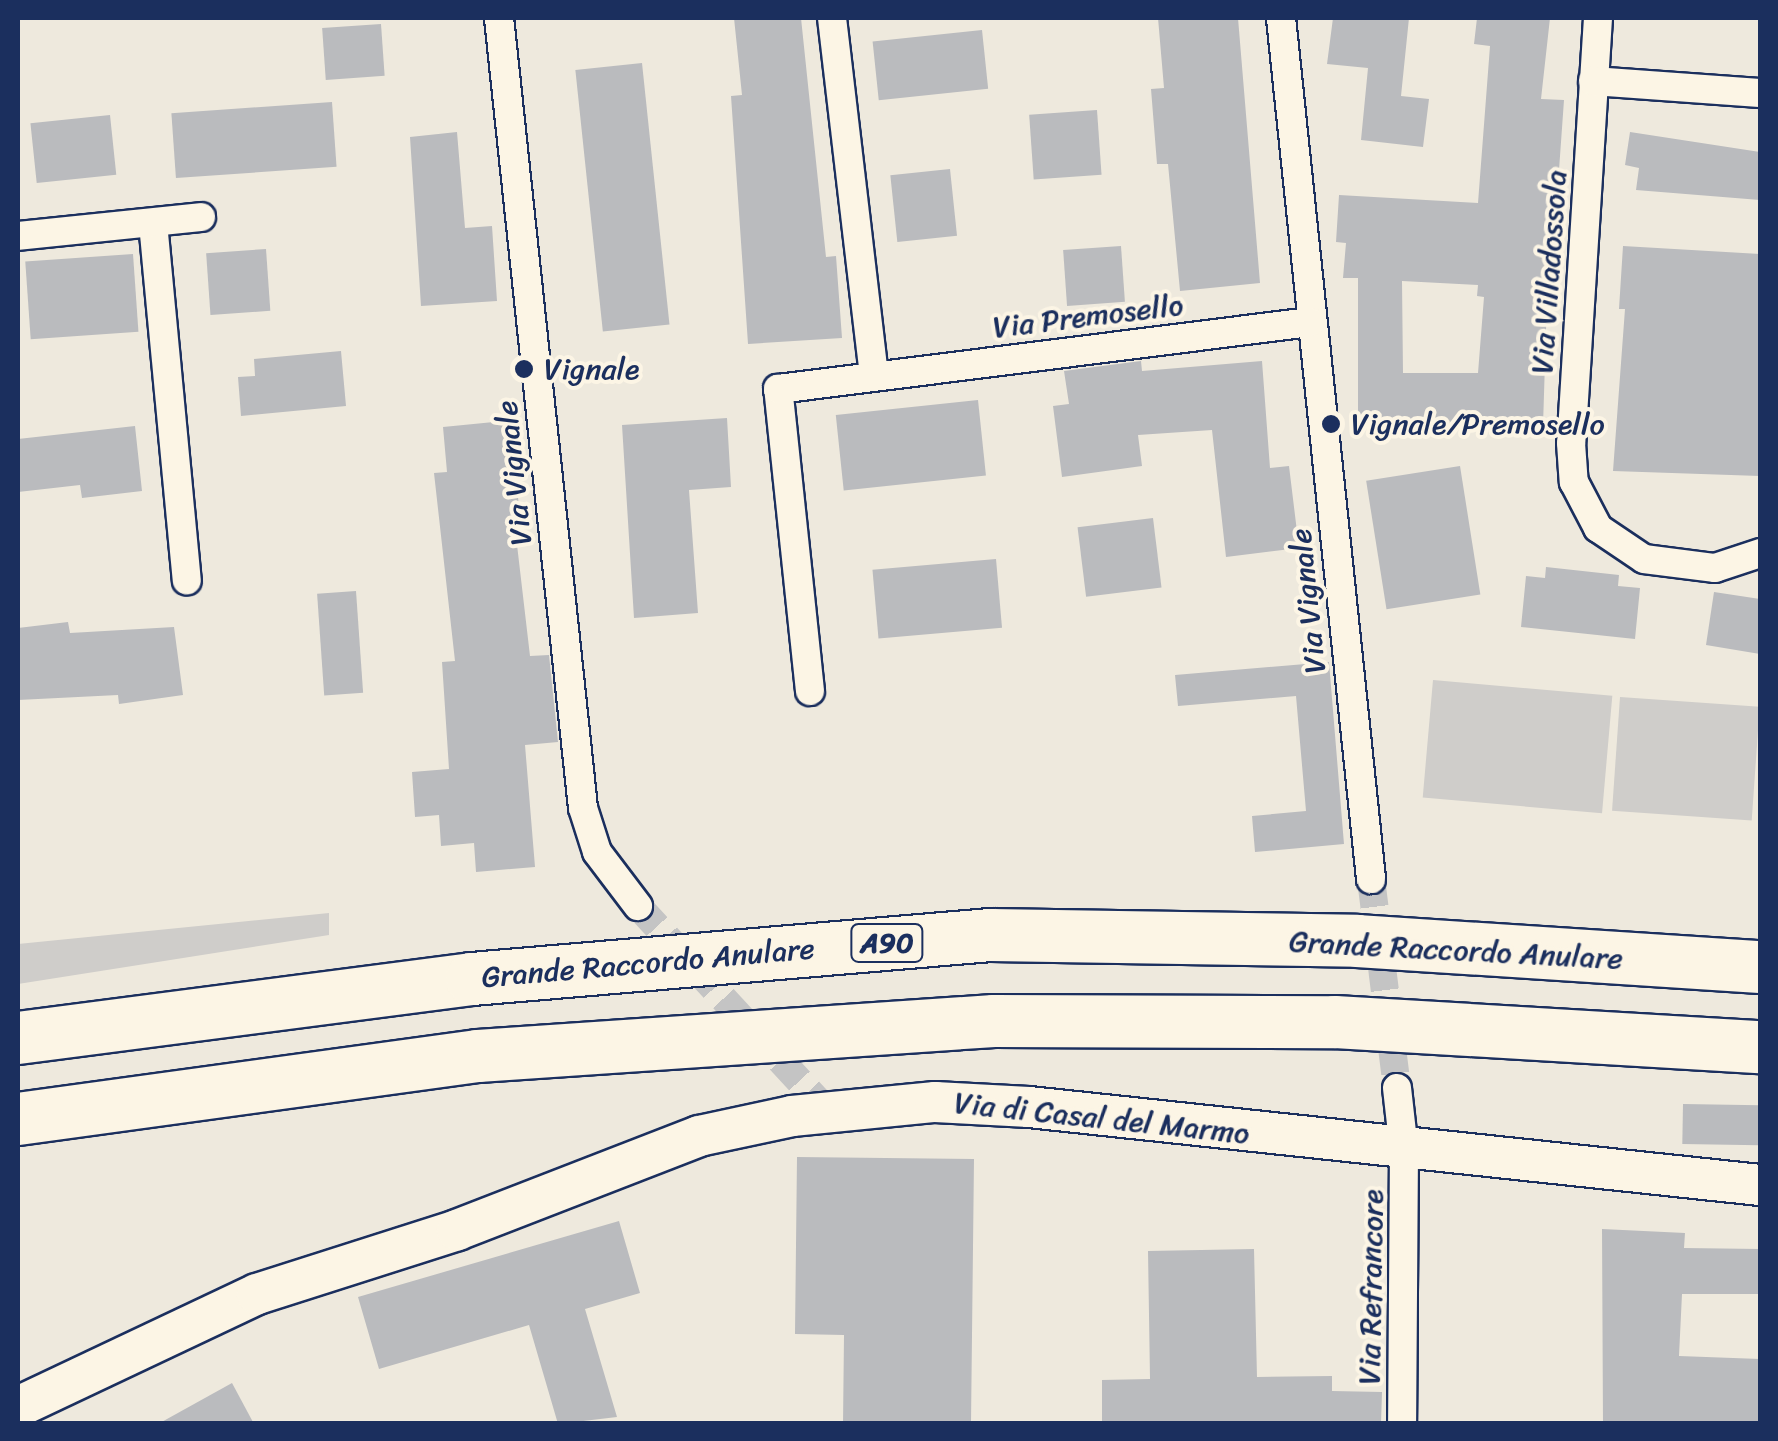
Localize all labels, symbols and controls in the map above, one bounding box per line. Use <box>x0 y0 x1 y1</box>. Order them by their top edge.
street label: Via Villadossola <box>1524 169 1574 375</box>
street label: Via Premosello <box>990 286 1186 346</box>
place label: Vignale <box>544 351 639 387</box>
marker: Vignale <box>513 358 535 380</box>
street label: Via Vignale <box>489 399 539 547</box>
place label: Vignale/Premosello <box>1351 406 1605 442</box>
marker: Vignale/Premosello <box>1320 413 1342 435</box>
street label: Via Vignale <box>1283 527 1333 675</box>
road number: A90 <box>850 920 924 966</box>
street label: Grande Raccordo Anulare <box>1289 923 1623 977</box>
street label: Grande Raccordo Anulare <box>481 931 815 995</box>
street label: Via di Casal del Marmo <box>952 1085 1252 1151</box>
street label: Via Refrancore <box>1351 1188 1391 1386</box>

